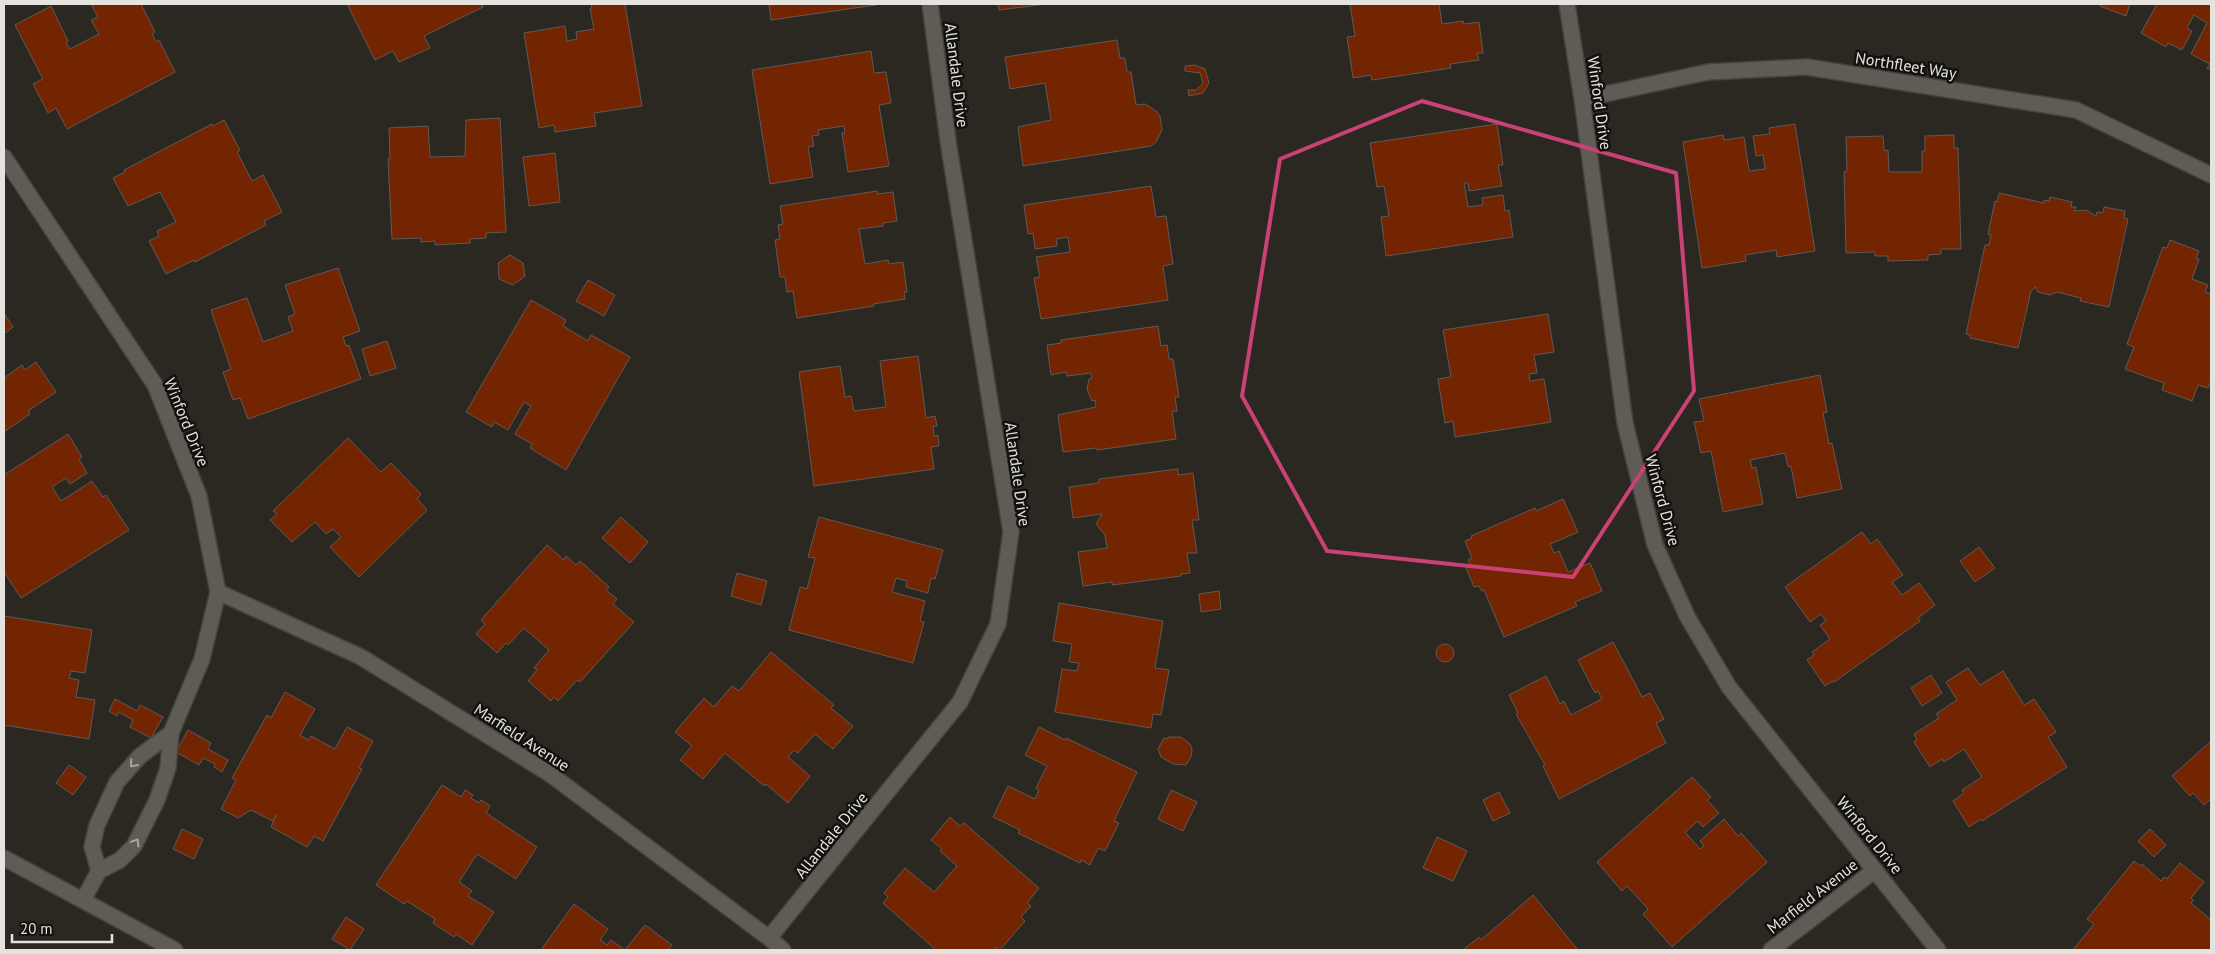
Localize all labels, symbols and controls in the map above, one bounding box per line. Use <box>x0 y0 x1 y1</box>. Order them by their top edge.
street label: Allandale Drive <box>941 22 973 128</box>
street label: Northfleet Way <box>1854 47 1959 83</box>
street label: Winford Drive <box>1584 55 1616 151</box>
street label: Winford Drive <box>160 375 214 469</box>
street label: Allandale Drive <box>1001 421 1035 527</box>
street label: Winford Drive <box>1641 452 1685 548</box>
street label: Marfield Avenue <box>471 699 573 775</box>
one-way arrow <box>130 758 139 767</box>
street label: Allandale Drive <box>790 788 872 882</box>
street label: Winford Drive <box>1833 792 1907 878</box>
one-way arrow <box>129 838 139 847</box>
street label: Marfield Avenue <box>1763 854 1861 938</box>
scale bar <box>12 912 112 944</box>
text: 20 m <box>20 919 53 938</box>

